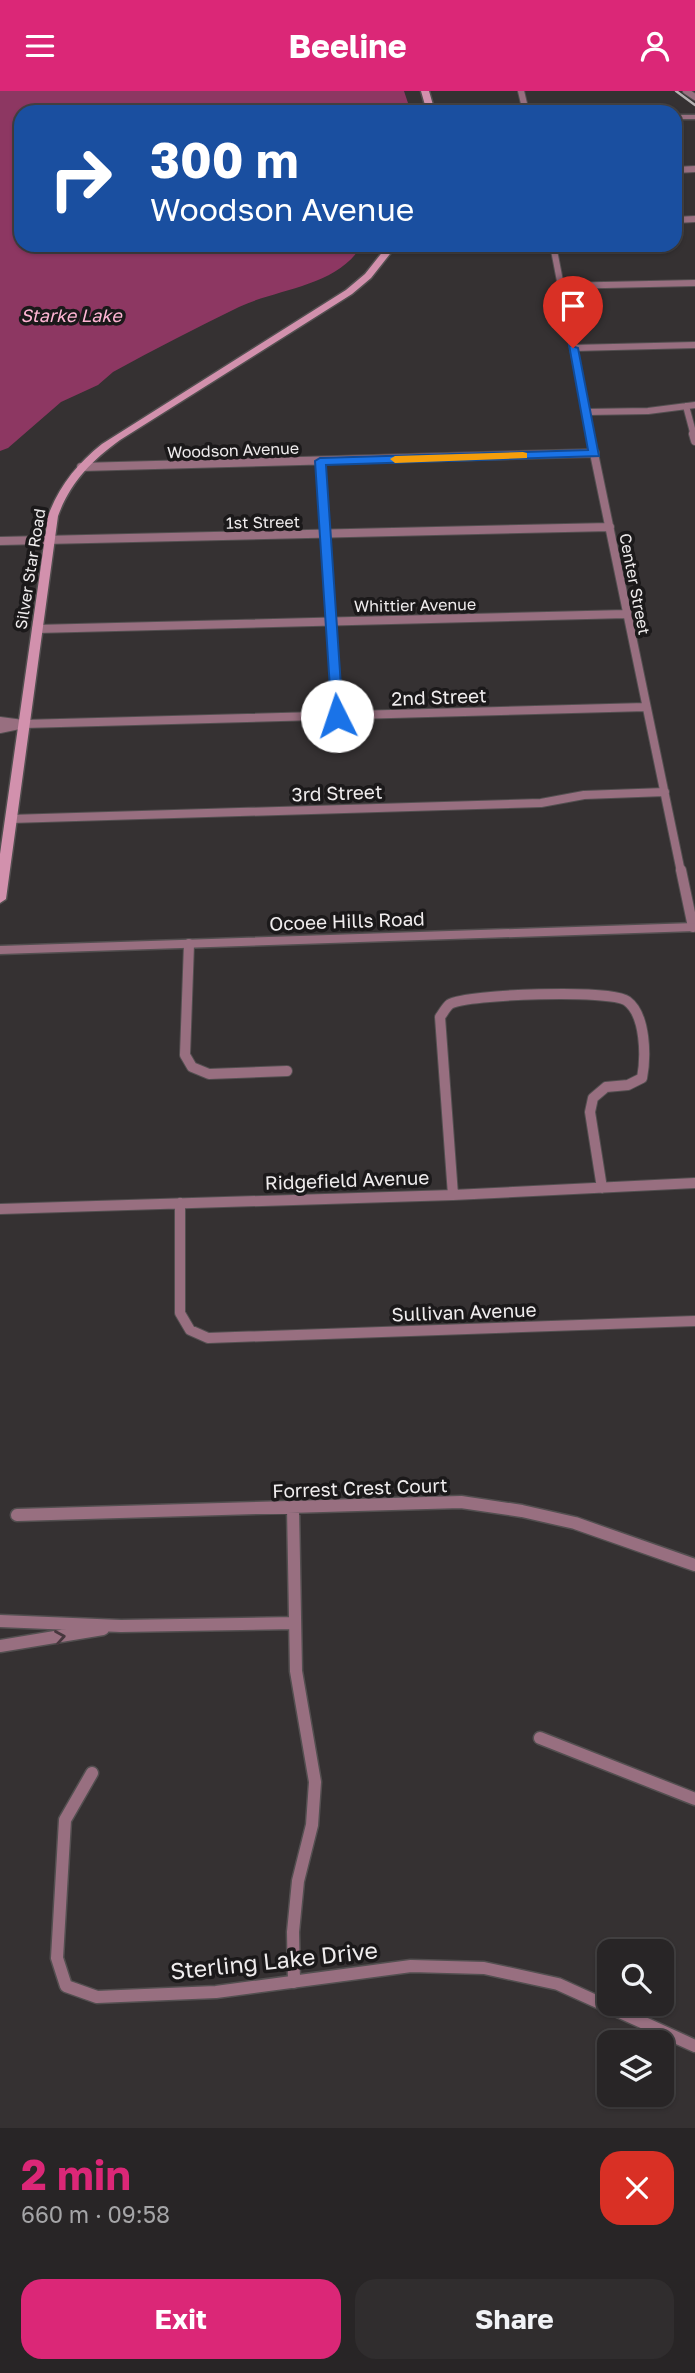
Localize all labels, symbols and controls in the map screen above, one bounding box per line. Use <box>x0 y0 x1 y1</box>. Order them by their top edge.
icon: menu <box>21 27 59 65</box>
text: Beeline <box>288 27 407 65</box>
icon: person <box>636 27 674 65</box>
text: 300 m <box>150 130 299 189</box>
icon: right <box>35 133 126 224</box>
text: Woodson Avenue <box>150 190 414 228</box>
pin <box>543 276 603 348</box>
icon: arrive <box>554 287 592 325</box>
water label: Starke Lake <box>20 304 123 326</box>
street label: Woodson Avenue <box>167 438 299 462</box>
street label: Silver Star Road <box>11 507 49 631</box>
street label: 1st Street <box>226 511 300 533</box>
street label: Center Street <box>615 531 655 637</box>
street label: Whittier Avenue <box>354 594 476 616</box>
position arrow <box>300 679 374 753</box>
street label: 2nd Street <box>391 683 487 710</box>
street label: 3rd Street <box>291 779 383 806</box>
street label: Ocoee Hills Road <box>269 906 425 935</box>
street label: Ridgefield Avenue <box>264 1165 430 1194</box>
street label: Sullivan Avenue <box>391 1297 537 1326</box>
street label: Forrest Crest Court <box>272 1473 448 1502</box>
one-way arrow <box>54 1630 66 1645</box>
street label: Sterling Lake Drive <box>169 1935 379 1985</box>
map controls <box>597 1939 674 2107</box>
button: search <box>597 1939 674 2016</box>
button: layers <box>597 2030 674 2107</box>
text: 2 min <box>21 2149 131 2199</box>
button: close <box>600 2151 674 2225</box>
text: 660 m · 09:58 <box>21 2200 170 2228</box>
button: Exit <box>21 2279 341 2359</box>
button: Share <box>355 2279 674 2359</box>

